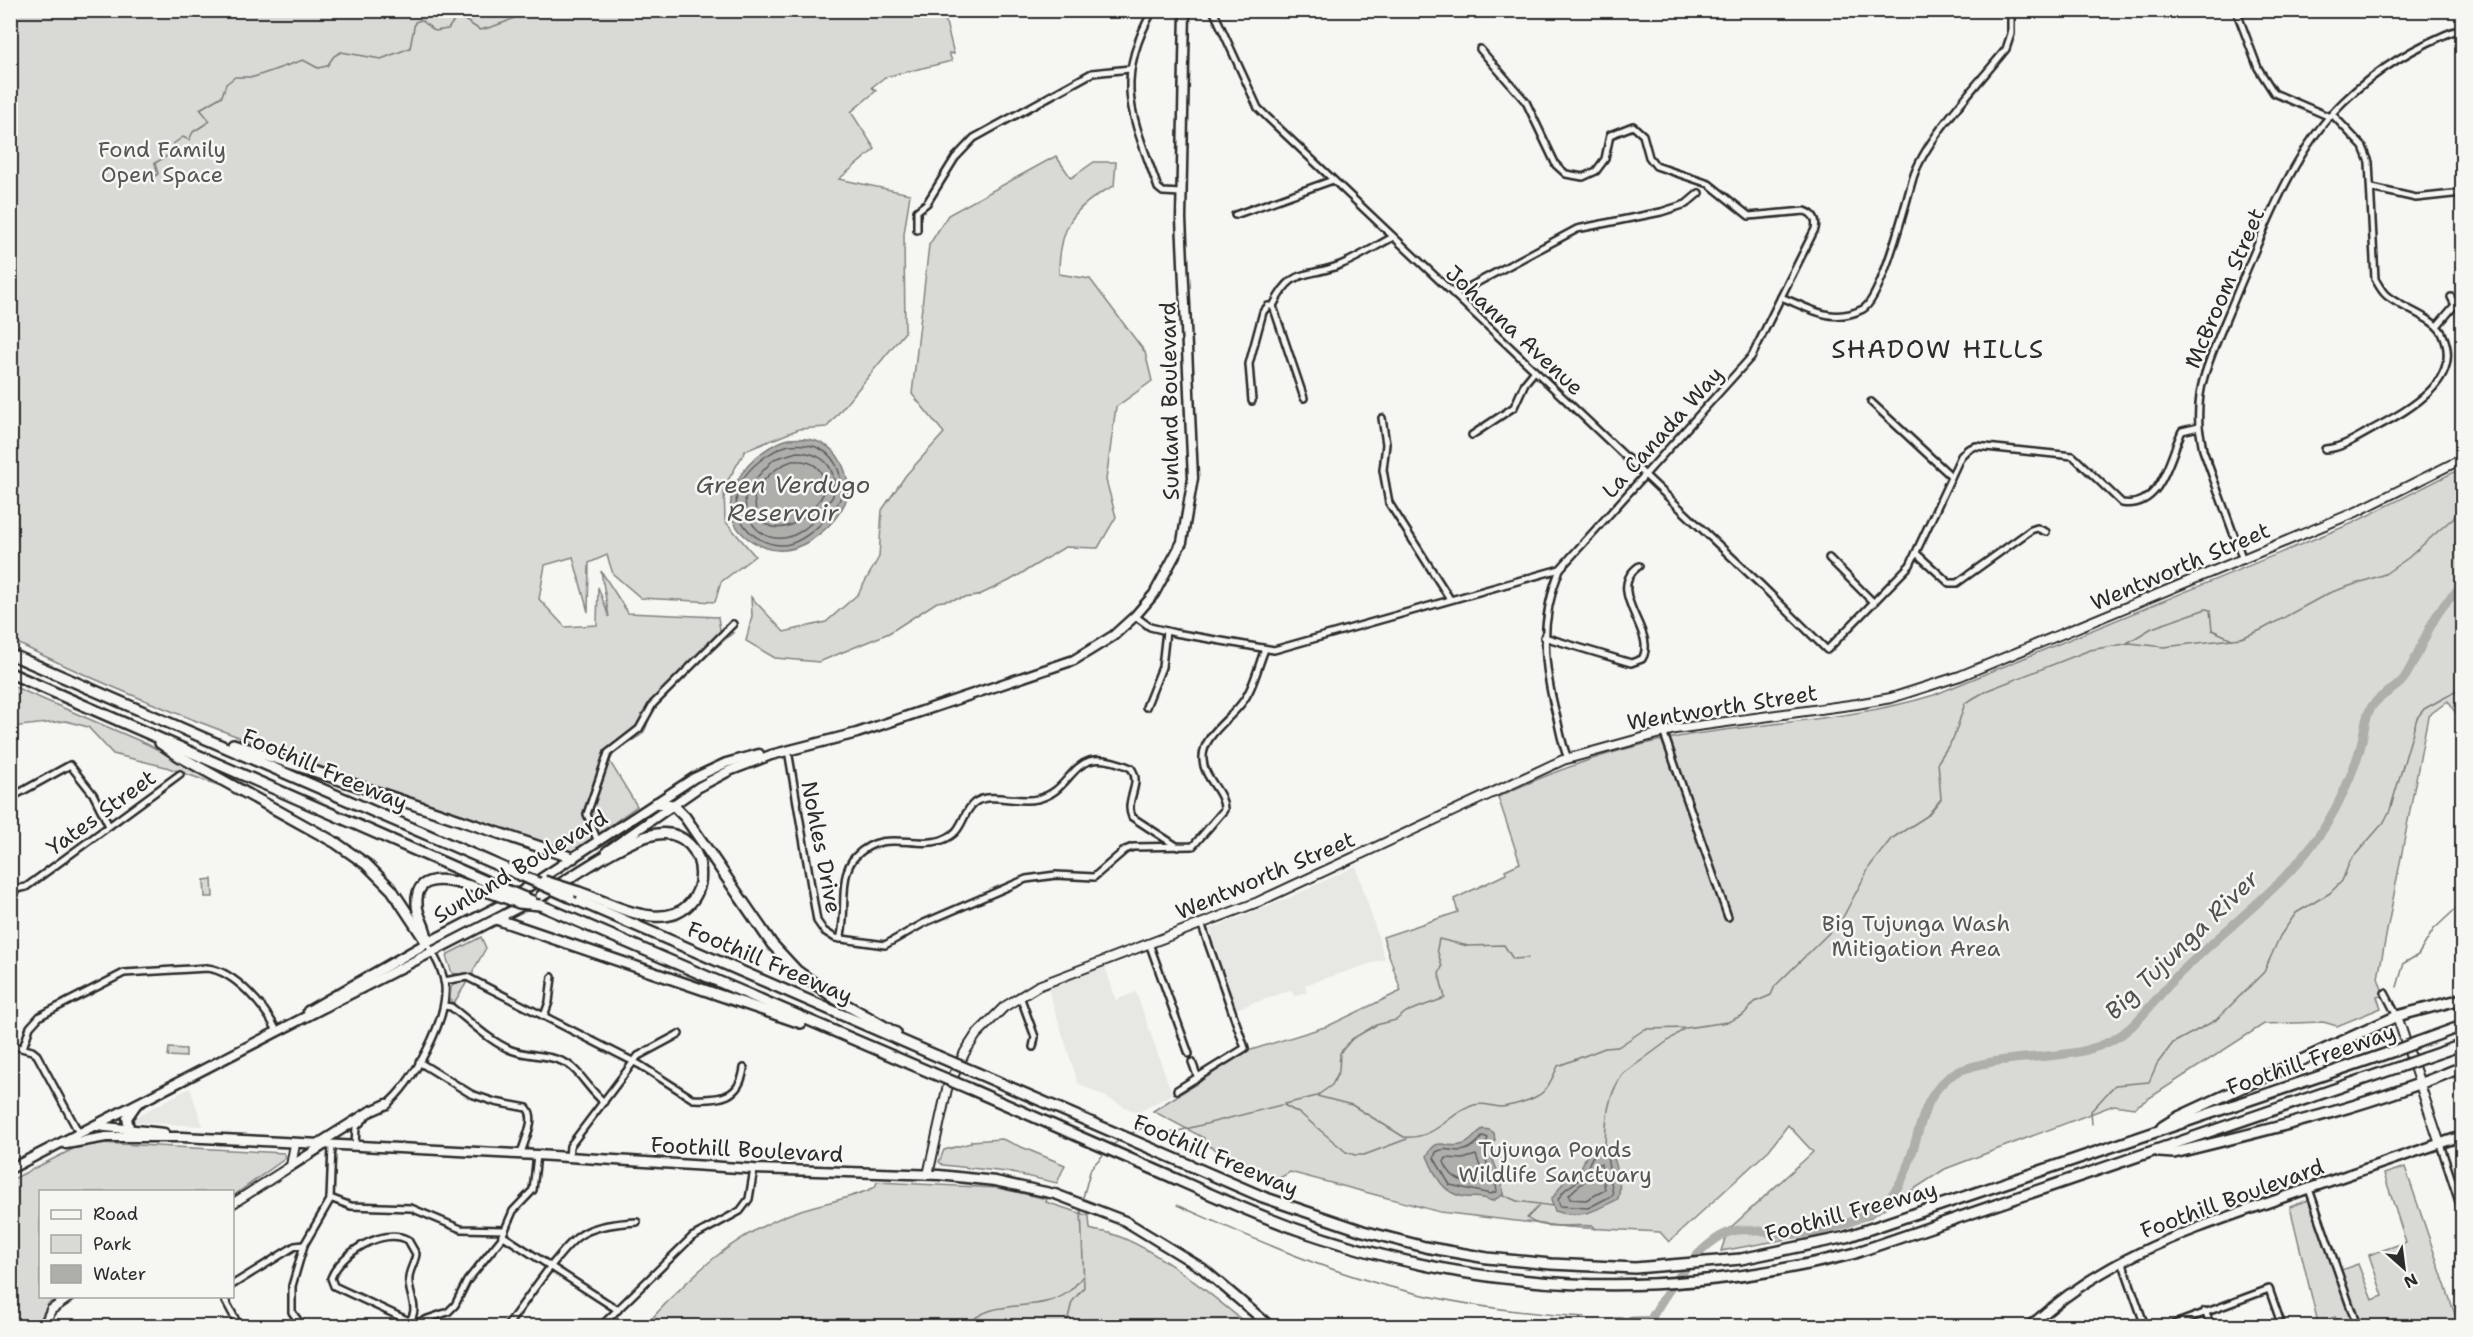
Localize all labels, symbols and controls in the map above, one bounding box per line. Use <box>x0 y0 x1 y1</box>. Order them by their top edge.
park label: Fond Family Open Space <box>98 135 226 189</box>
street label: McBroom Street <box>2178 204 2271 373</box>
street label: Johanna Avenue <box>1439 259 1590 402</box>
street label: Sunland Boulevard <box>1153 301 1186 501</box>
district label: SHADOW HILLS <box>1831 331 2045 366</box>
street label: La Canada Way <box>1595 360 1729 505</box>
water label: Green Verdugo Reservoir <box>696 469 870 529</box>
street label: Wentworth Street <box>2086 516 2274 617</box>
street label: Wentworth Street <box>1625 678 1819 737</box>
street label: Foothill Freeway <box>238 722 412 817</box>
street label: Yates Street <box>41 763 162 862</box>
street label: Nohles Drive <box>794 778 849 916</box>
street label: Sunland Boulevard <box>428 803 613 930</box>
street label: Wentworth Street <box>1171 825 1359 926</box>
water label: Big Tujunga River <box>2098 863 2267 1027</box>
park label: Big Tujunga Wash Mitigation Area <box>1822 909 2010 963</box>
street label: Foothill Freeway <box>683 915 857 1010</box>
street label: Foothill Freeway <box>2223 1017 2400 1102</box>
street label: Foothill Freeway <box>1129 1108 1303 1203</box>
street label: Foothill Boulevard <box>650 1130 844 1169</box>
park label: Tujunga Ponds Wildlife Sanctuary <box>1458 1135 1652 1189</box>
street label: Foothill Boulevard <box>2136 1152 2328 1245</box>
street label: Foothill Freeway <box>1762 1175 1940 1248</box>
legend <box>39 1190 234 1298</box>
text: Road <box>93 1202 138 1226</box>
text: Park <box>93 1232 132 1256</box>
north arrow <box>2374 1238 2434 1298</box>
text: Water <box>93 1262 146 1286</box>
text: N <box>2400 1269 2421 1293</box>

